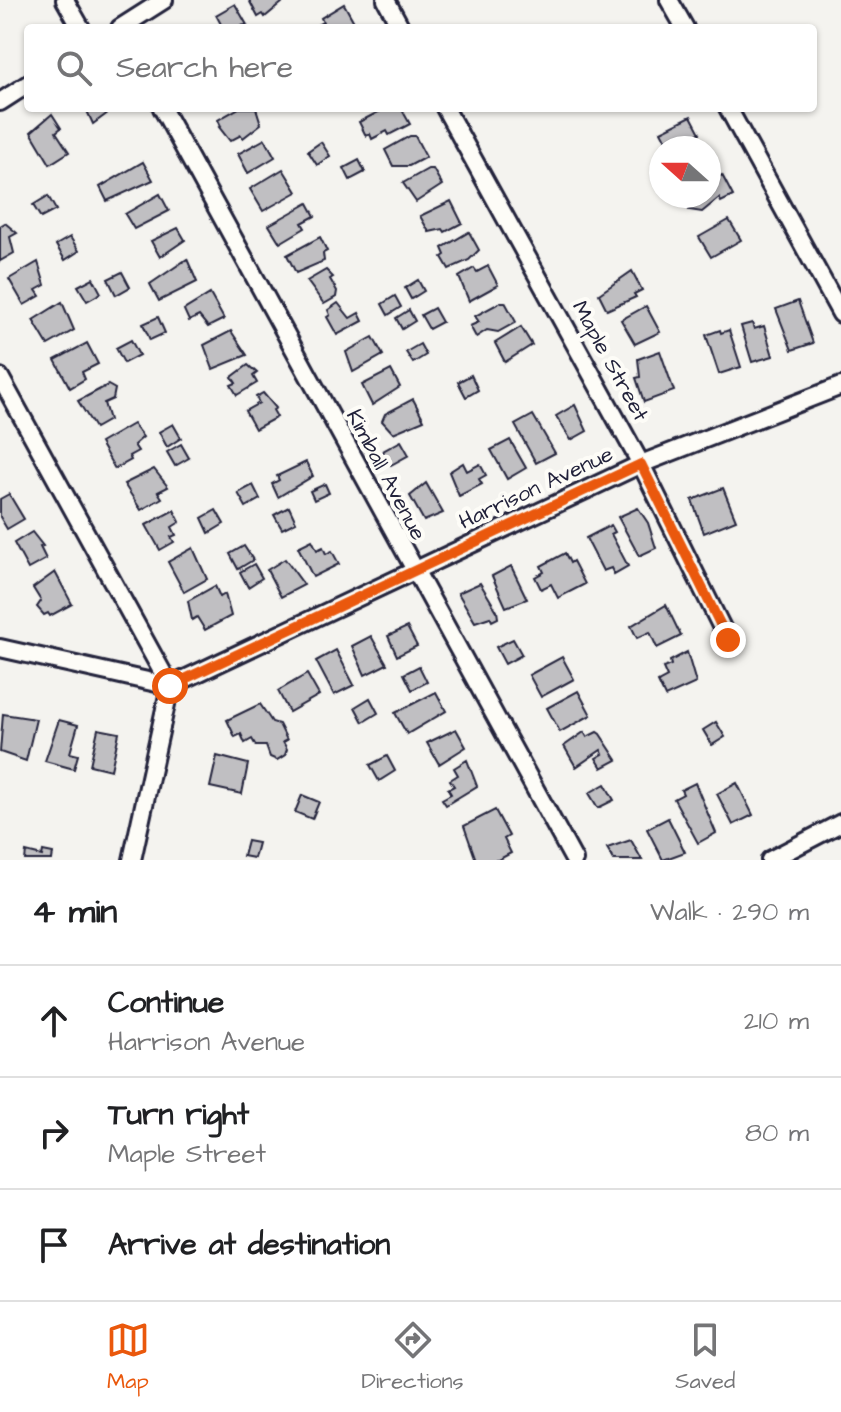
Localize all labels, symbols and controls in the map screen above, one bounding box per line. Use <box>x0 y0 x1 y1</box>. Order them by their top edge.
search box <box>24 24 817 112</box>
icon: search <box>52 46 96 90</box>
text: Search here <box>116 47 293 89</box>
north arrow <box>649 136 721 208</box>
street label: Maple Street <box>564 295 656 427</box>
street label: Kimball Avenue <box>338 404 434 546</box>
street label: Harrison Avenue <box>454 439 618 537</box>
route end <box>710 622 746 658</box>
route start <box>152 668 188 704</box>
text: 4 min <box>32 888 117 936</box>
text: Walk · 290 m <box>650 894 809 930</box>
text: Continue <box>108 982 224 1024</box>
icon: ahead <box>32 999 76 1043</box>
text: 210 m <box>744 1003 809 1039</box>
text: Harrison Avenue <box>108 1024 305 1060</box>
text: Turn right <box>108 1094 249 1136</box>
icon: right <box>32 1111 76 1155</box>
text: 80 m <box>745 1115 809 1151</box>
text: Maple Street <box>108 1136 266 1172</box>
icon: arrive <box>32 1223 76 1267</box>
text: Arrive at destination <box>108 1224 390 1266</box>
tab: Map <box>106 1318 150 1397</box>
tab: Directions <box>361 1318 464 1397</box>
tab: Saved <box>675 1318 735 1397</box>

